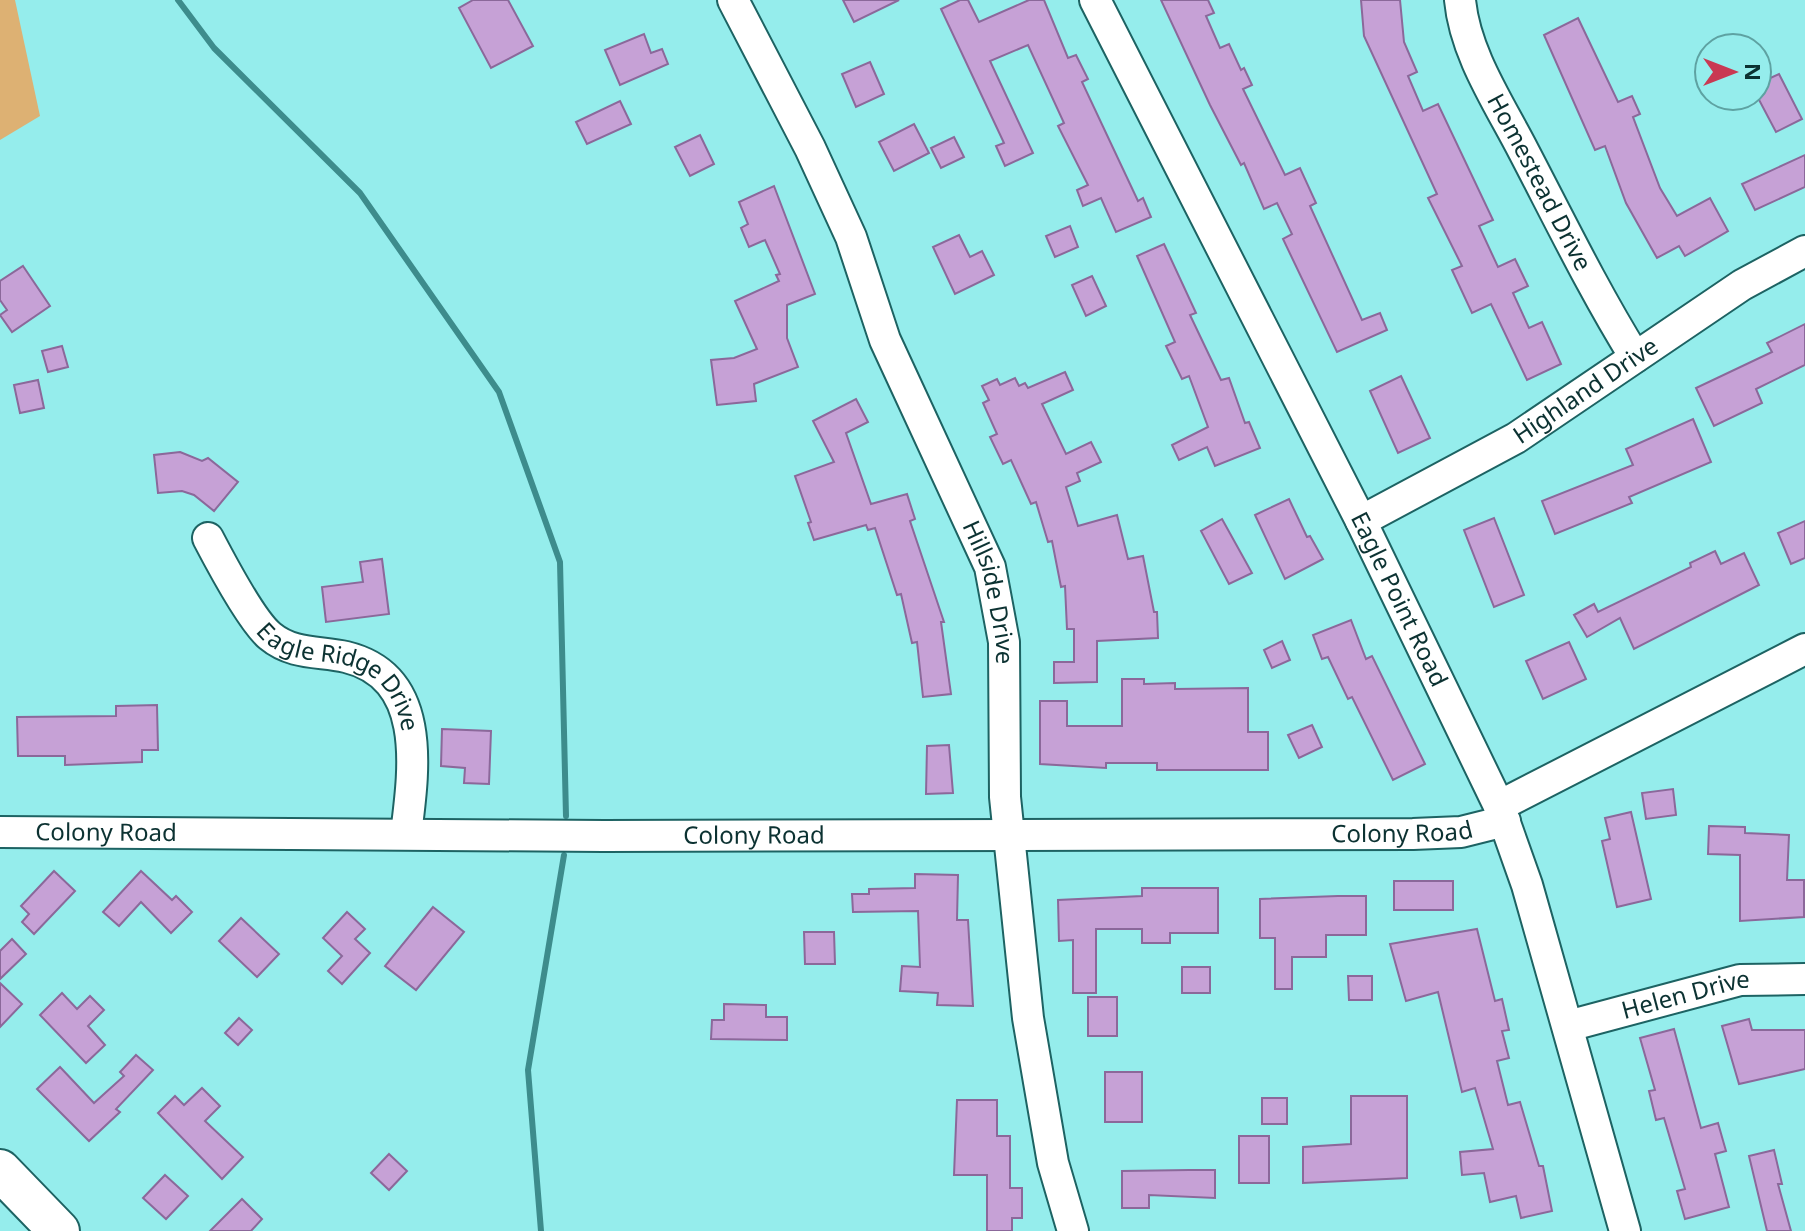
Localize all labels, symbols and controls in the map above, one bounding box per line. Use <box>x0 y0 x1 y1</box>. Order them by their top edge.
north arrow <box>1693 32 1773 112</box>
text: N <box>1739 63 1769 81</box>
street label: Homestead Drive <box>1480 87 1601 276</box>
street label: Highland Drive <box>1506 329 1664 450</box>
street label: Eagle Point Road <box>1344 506 1457 692</box>
street label: Hillside Drive <box>956 515 1022 664</box>
street label: Eagle Ridge Drive <box>250 614 428 734</box>
street label: Colony Road <box>1331 812 1476 849</box>
street label: Colony Road <box>35 814 177 848</box>
street label: Colony Road <box>683 817 825 851</box>
street label: Helen Drive <box>1618 962 1750 1026</box>

